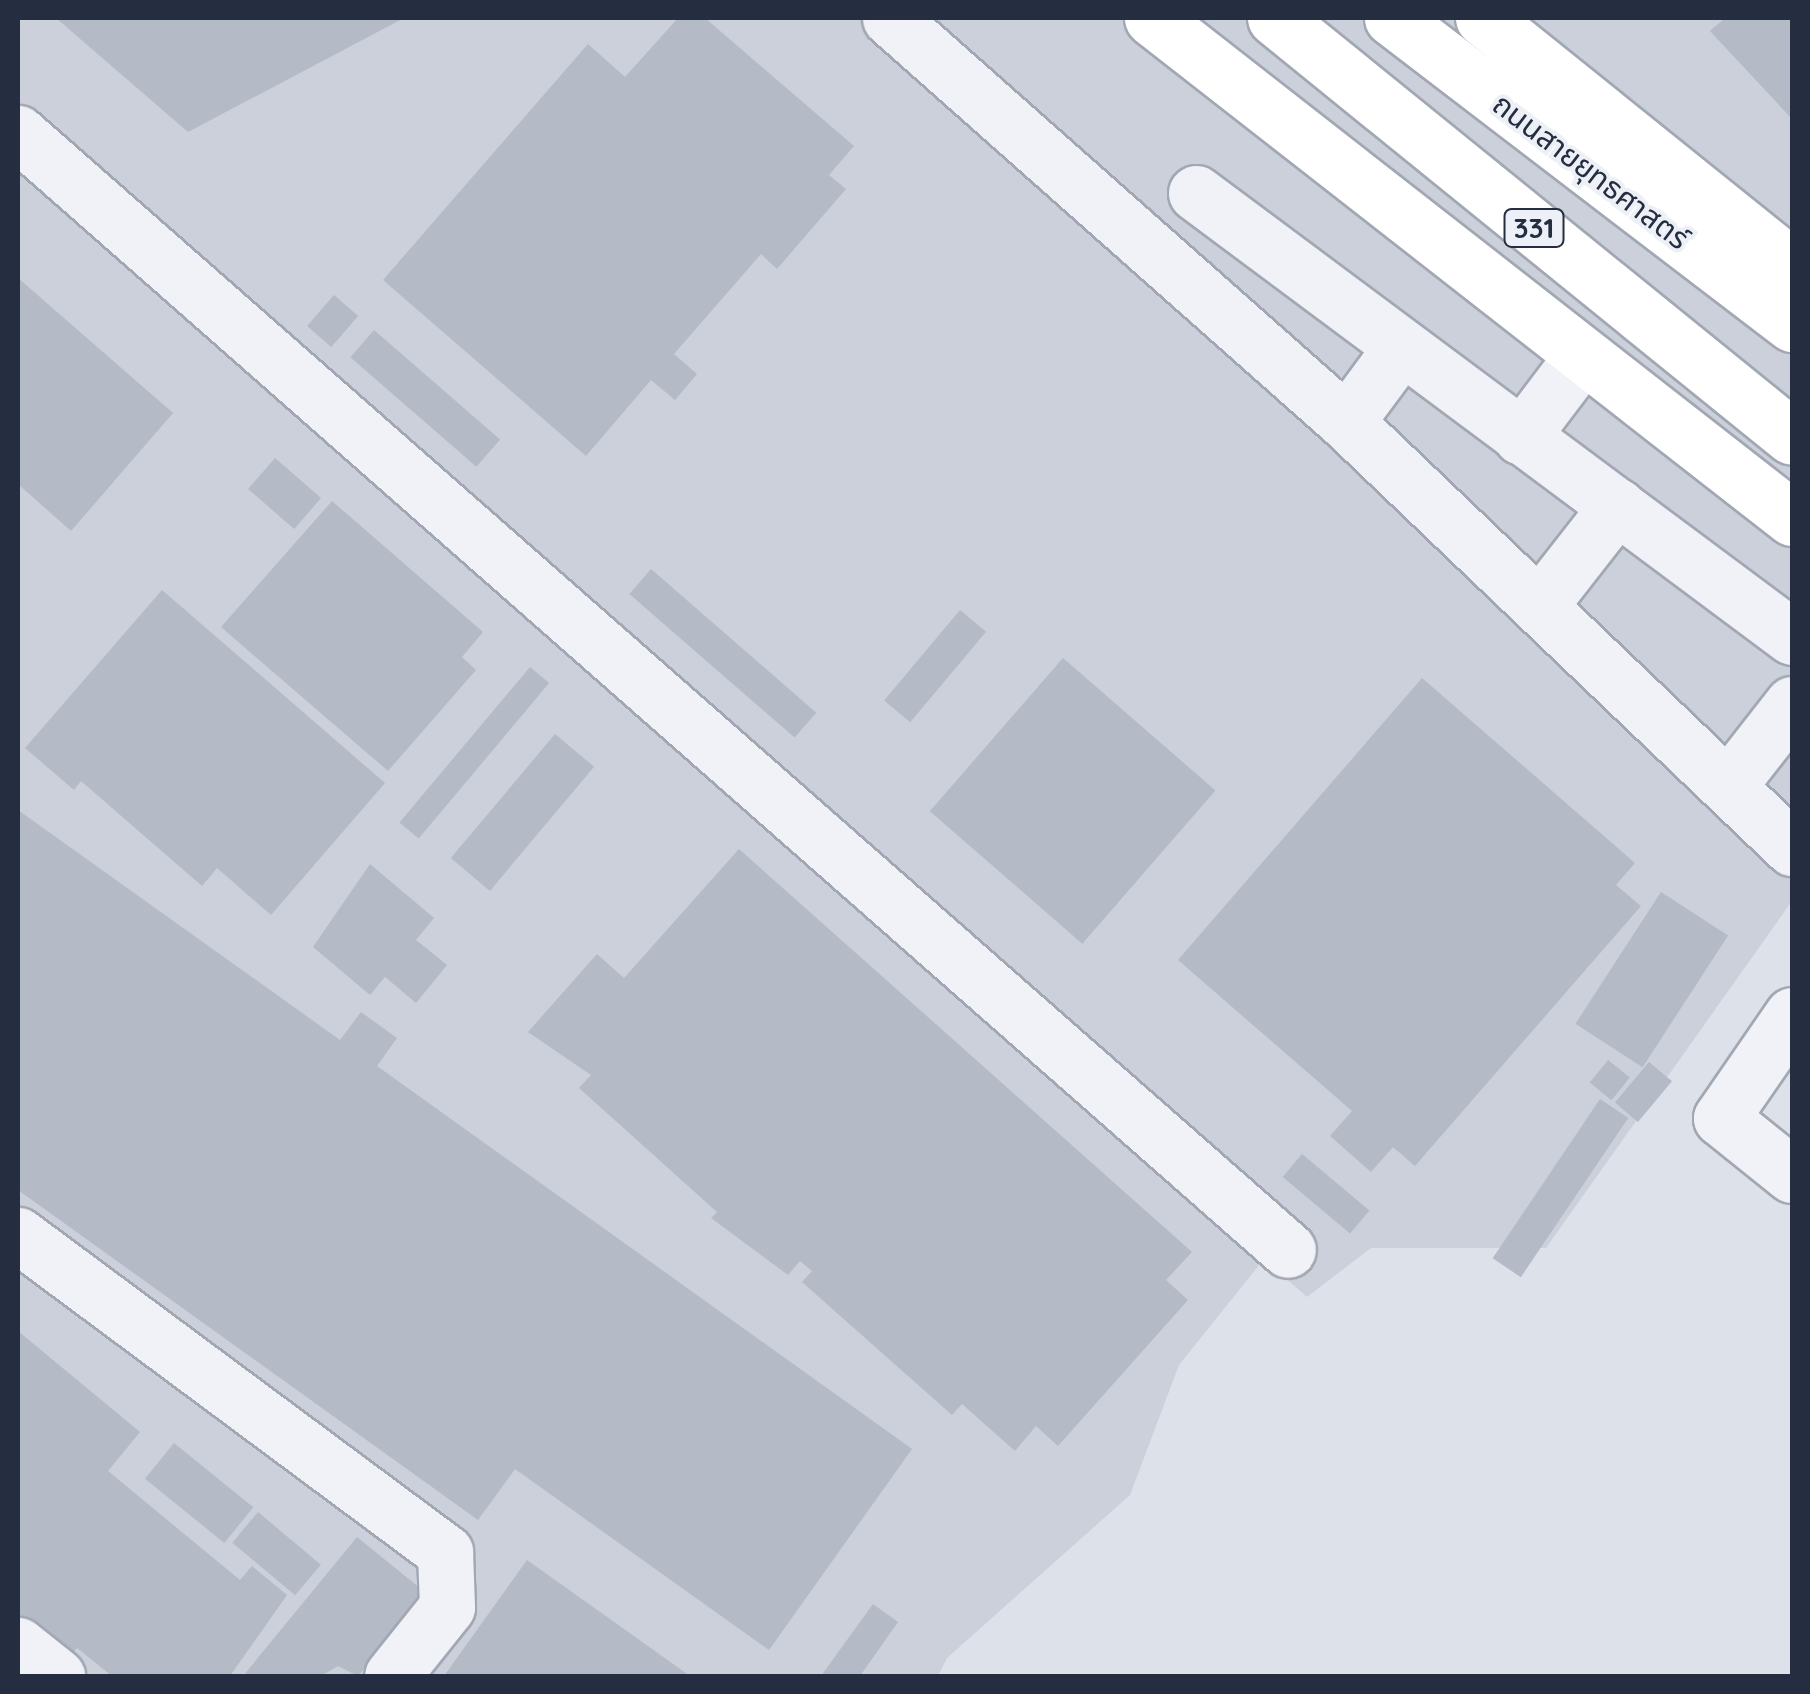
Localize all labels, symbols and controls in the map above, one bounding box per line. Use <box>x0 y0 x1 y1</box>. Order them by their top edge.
street label: ถนนสายยุทธศาสตร์ <box>1486 86 1696 256</box>
road number: 331 <box>1502 205 1566 251</box>

